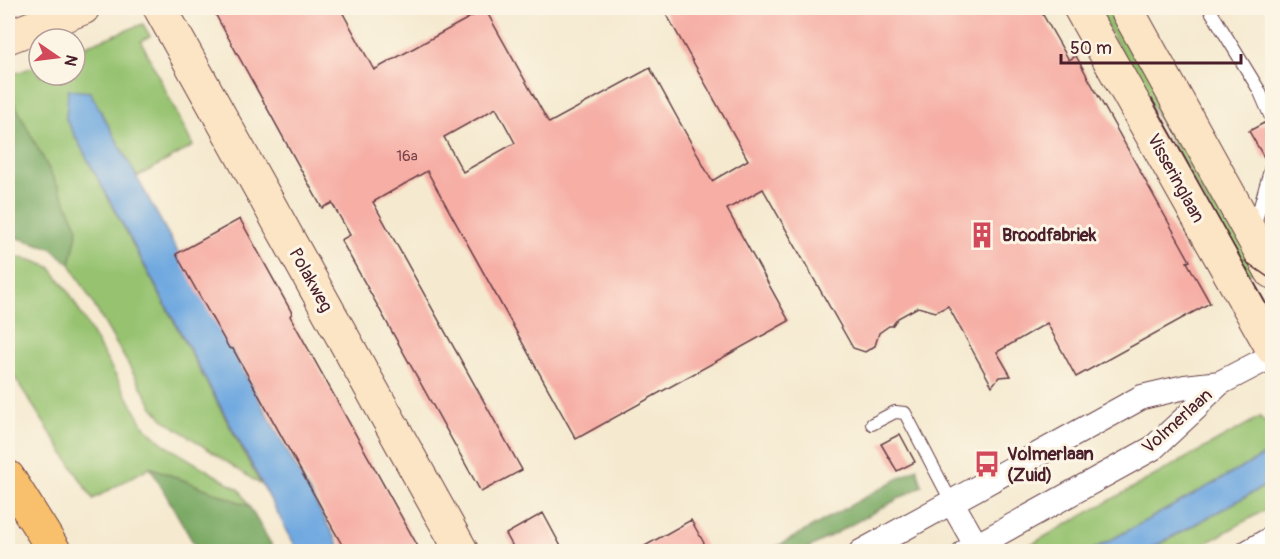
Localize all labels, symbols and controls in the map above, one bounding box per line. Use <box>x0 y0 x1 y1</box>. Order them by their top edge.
north arrow <box>27 27 87 87</box>
scale bar <box>1061 27 1241 65</box>
text: 50 m <box>1070 37 1112 60</box>
text: N <box>60 53 82 68</box>
street label: Visseringlaan <box>1142 130 1209 227</box>
house number: 16a <box>396 147 418 166</box>
building icon: Broodfabriek <box>967 220 997 250</box>
place label: Broodfabriek <box>1002 224 1097 247</box>
street label: Polakweg <box>284 244 338 316</box>
street label: Volmerlaan <box>1137 384 1217 459</box>
place label: Volmerlaan (Zuid) <box>1007 443 1094 487</box>
bus stop icon: Volmerlaan (Zuid) <box>972 449 1002 479</box>

